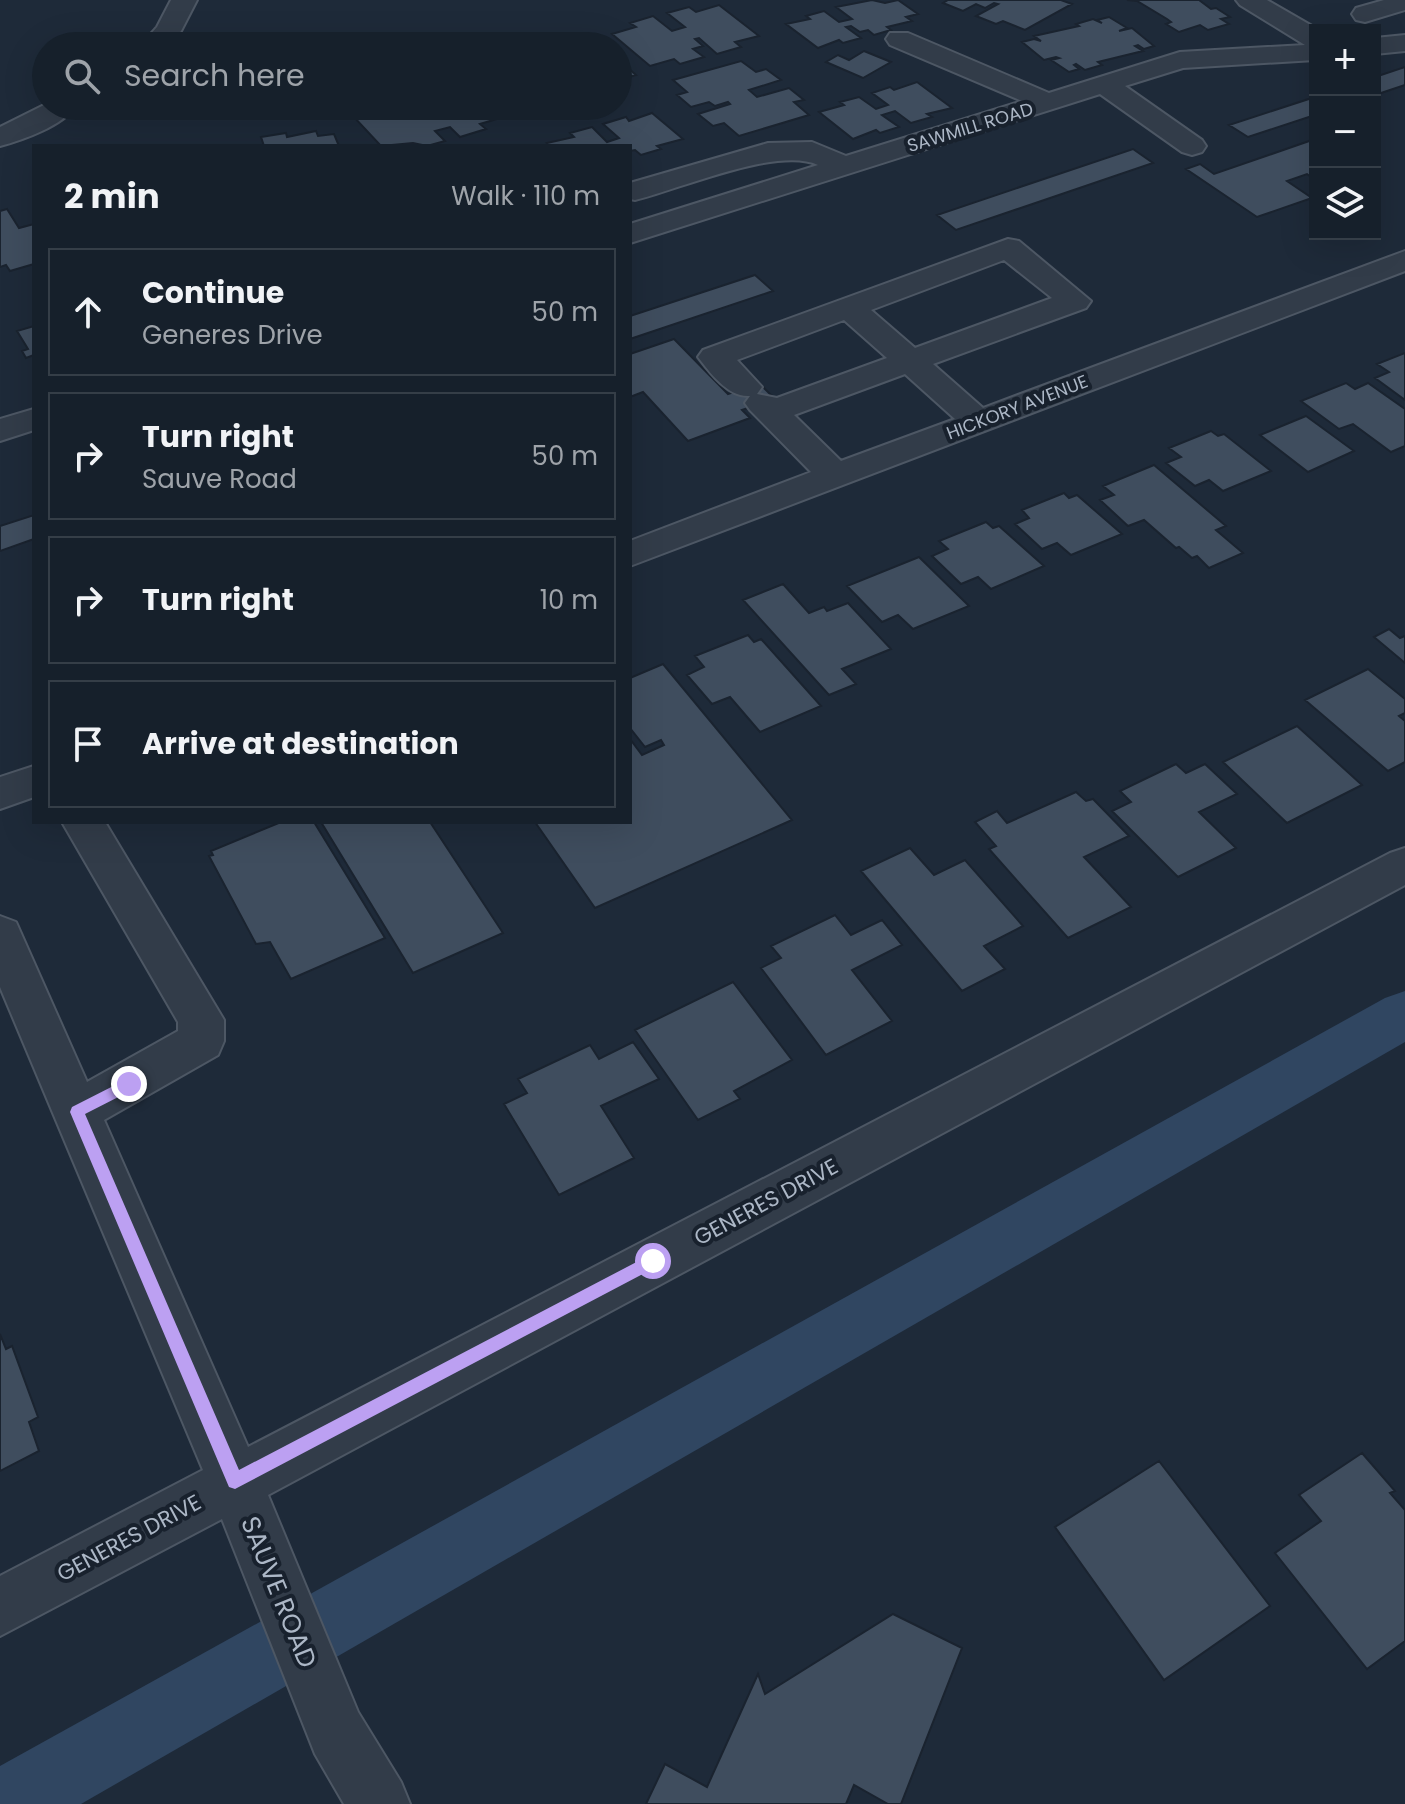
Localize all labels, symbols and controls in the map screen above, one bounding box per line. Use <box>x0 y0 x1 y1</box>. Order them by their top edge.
map controls <box>1309 24 1381 240</box>
button: + <box>1309 24 1381 96</box>
search box <box>32 32 632 120</box>
icon: search <box>60 54 104 98</box>
text: Search here <box>124 54 305 97</box>
street label: SAWMILL ROAD <box>904 96 1036 158</box>
button: − <box>1309 96 1381 168</box>
button: layers <box>1309 168 1381 240</box>
text: 2 min <box>64 172 160 220</box>
text: Walk · 110 m <box>451 178 600 214</box>
text: Continue <box>142 271 284 314</box>
icon: ahead <box>66 290 110 334</box>
text: 50 m <box>532 294 598 330</box>
text: Generes Drive <box>142 317 323 353</box>
street label: HICKORY AVENUE <box>943 369 1091 445</box>
text: Turn right <box>142 415 294 458</box>
icon: right <box>66 434 110 478</box>
text: 50 m <box>532 438 598 474</box>
text: Sauve Road <box>142 461 297 497</box>
icon: right <box>66 578 110 622</box>
text: Turn right <box>142 578 294 621</box>
text: 10 m <box>540 582 598 618</box>
icon: arrive <box>66 722 110 766</box>
text: Arrive at destination <box>142 722 459 765</box>
route end <box>111 1066 147 1102</box>
street label: GENERES DRIVE <box>688 1151 844 1253</box>
route start <box>635 1243 671 1279</box>
street label: GENERES DRIVE <box>51 1487 207 1589</box>
street label: SAUVE ROAD <box>232 1511 326 1673</box>

